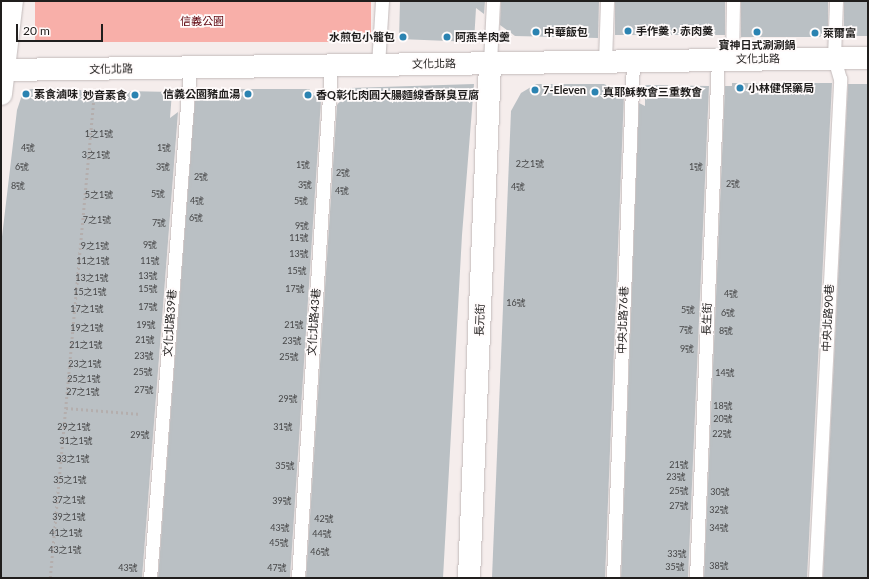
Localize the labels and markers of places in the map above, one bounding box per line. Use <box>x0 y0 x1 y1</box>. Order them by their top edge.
place label: 手作羮，赤肉羮 <box>636 24 713 38</box>
place label: 中華飯包 <box>544 25 588 39</box>
marker: 手作羮，赤肉羮 <box>623 26 633 36</box>
place label: 萊爾富 <box>823 26 856 40</box>
marker: 中華飯包 <box>531 27 541 37</box>
marker: 寶神日式涮涮鍋 <box>752 27 762 37</box>
marker: 萊爾富 <box>810 28 820 38</box>
place label: 水煎包小籠包 <box>329 30 395 44</box>
place label: 阿燕羊肉羹 <box>455 30 510 44</box>
marker: 水煎包小籠包 <box>398 32 408 42</box>
marker: 阿燕羊肉羹 <box>442 32 452 42</box>
place label: 寶神日式涮涮鍋 <box>719 38 795 52</box>
place label: 小林健保藥局 <box>748 81 814 95</box>
place label: 7-Eleven <box>543 83 586 97</box>
marker: 小林健保藥局 <box>735 83 745 93</box>
marker: 7-Eleven <box>530 85 540 95</box>
place label: 真耶穌教會三重教會 <box>603 85 702 99</box>
place label: 素食滷味 <box>34 87 78 101</box>
place label: 信義公園豬血湯 <box>163 87 240 101</box>
marker: 真耶穌教會三重教會 <box>590 87 600 97</box>
place label: 妙音素食 <box>83 88 127 102</box>
place label: 香Q彰化肉圓大腸麵線香酥臭豆腐 <box>316 88 479 102</box>
marker: 素食滷味 <box>21 89 31 99</box>
marker: 信義公園豬血湯 <box>243 89 253 99</box>
marker: 妙音素食 <box>130 90 140 100</box>
marker: 香Q彰化肉圓大腸麵線香酥臭豆腐 <box>303 90 313 100</box>

